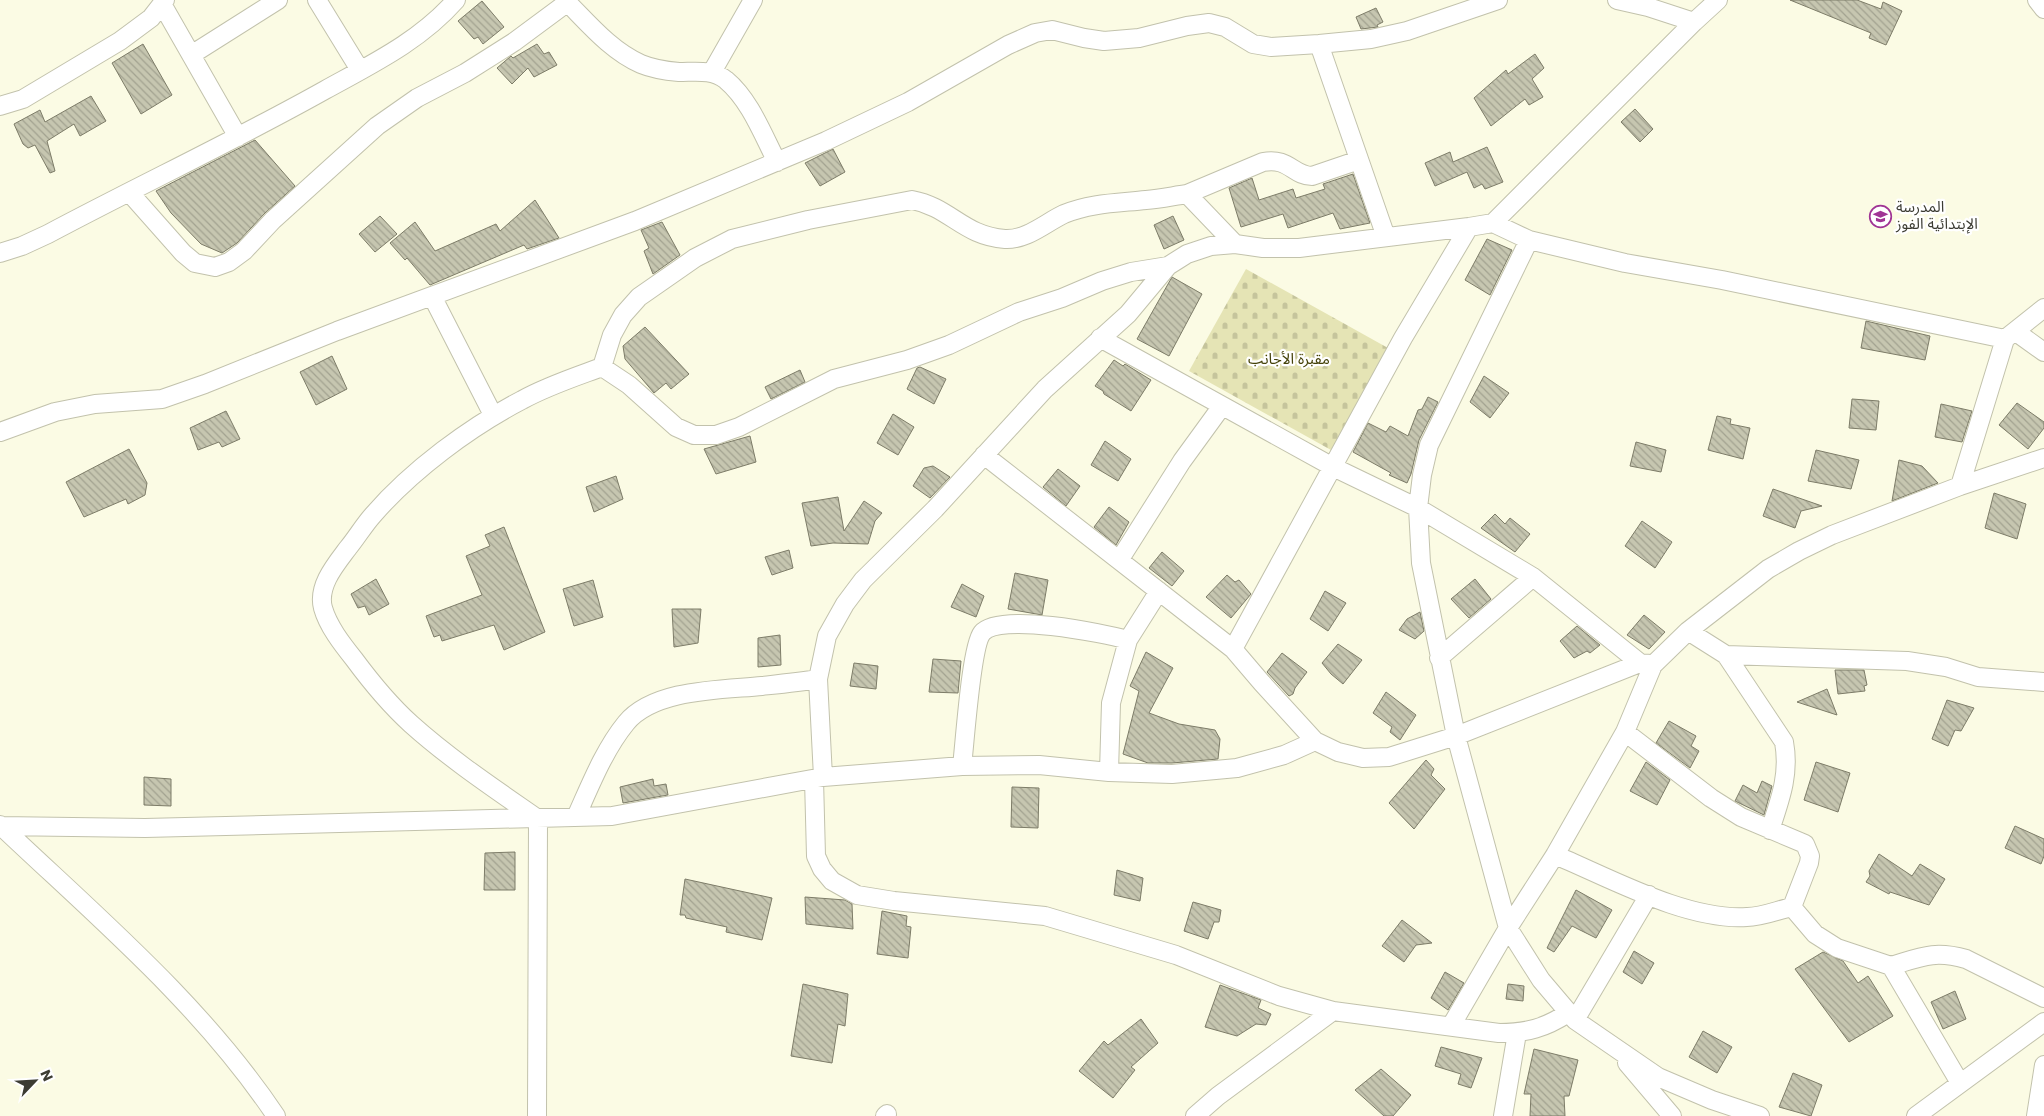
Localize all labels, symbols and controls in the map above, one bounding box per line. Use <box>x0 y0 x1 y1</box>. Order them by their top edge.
place label: المدرسة الإبتدائية الفوز <box>1895 196 1978 234</box>
school or university icon: المدرسة الإبتدائية الفوز <box>1868 204 1892 228</box>
park label: مقبرة الأجانب <box>1248 348 1330 369</box>
north arrow <box>10 1056 60 1106</box>
text: N <box>35 1067 58 1085</box>

